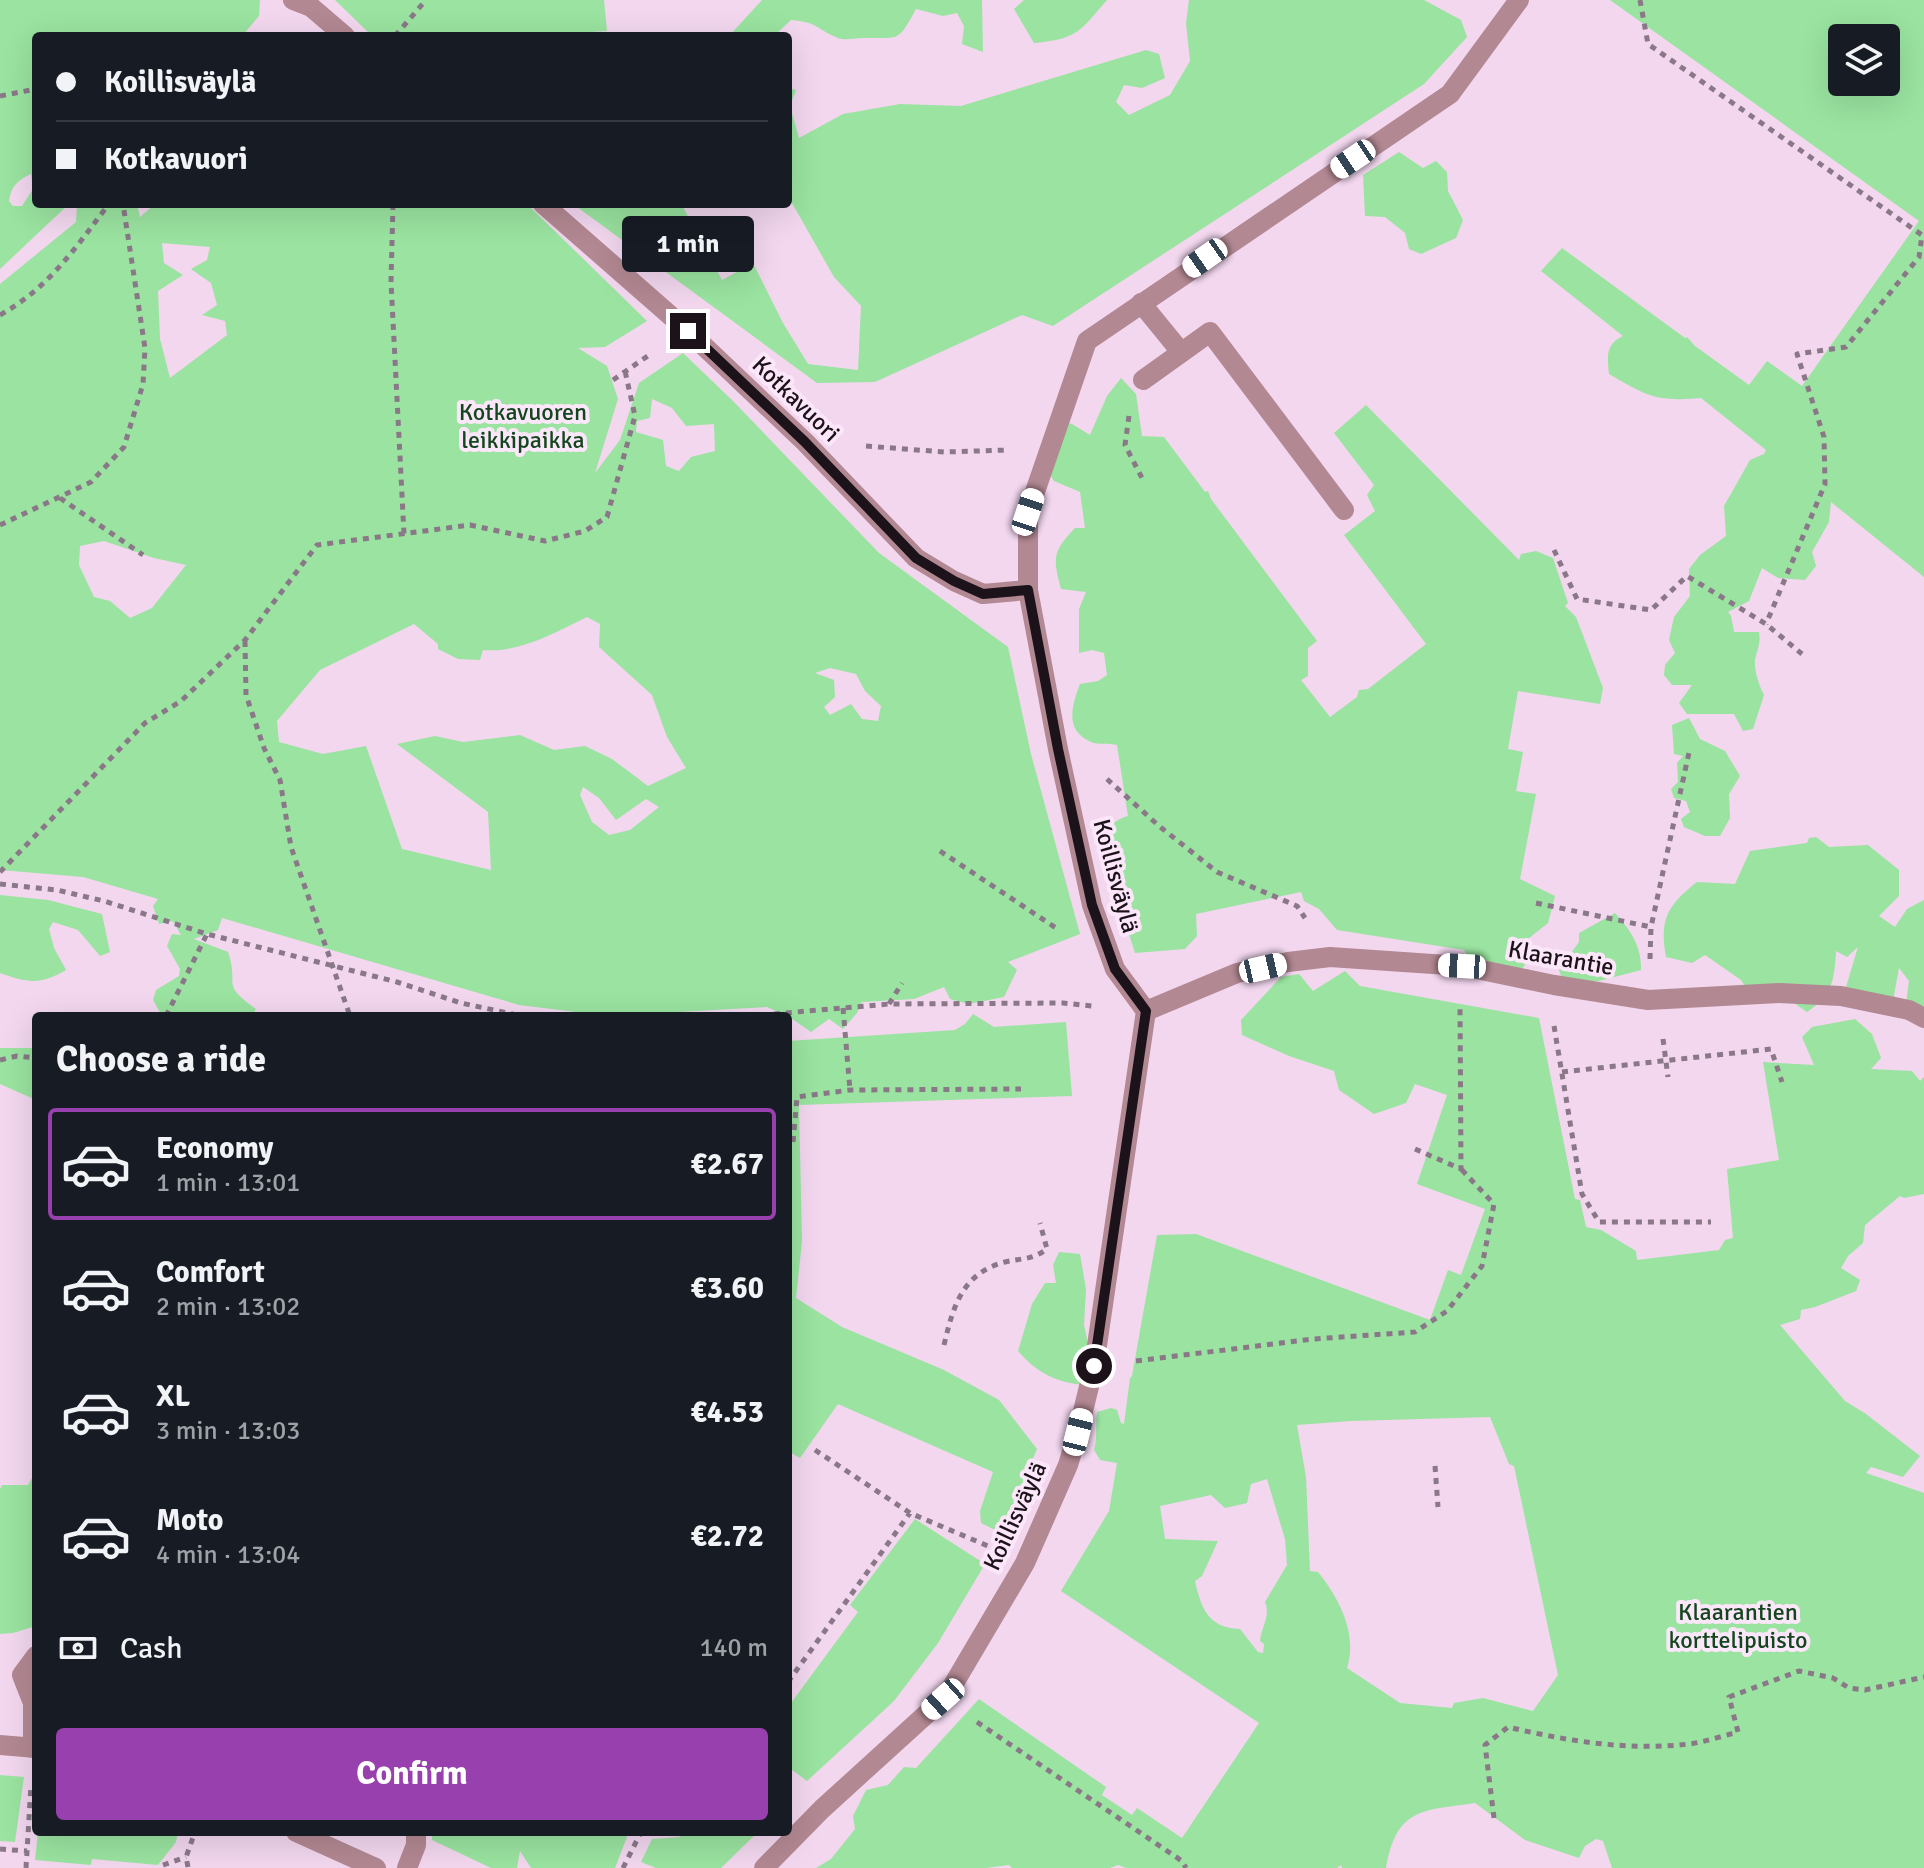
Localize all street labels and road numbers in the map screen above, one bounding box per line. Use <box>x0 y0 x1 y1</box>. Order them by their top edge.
street label: Kotkavuori <box>746 350 846 448</box>
street label: Koillisväylä <box>1086 816 1146 936</box>
street label: Klaarantie <box>1506 934 1616 982</box>
street label: Koillisväylä <box>977 1457 1053 1575</box>

